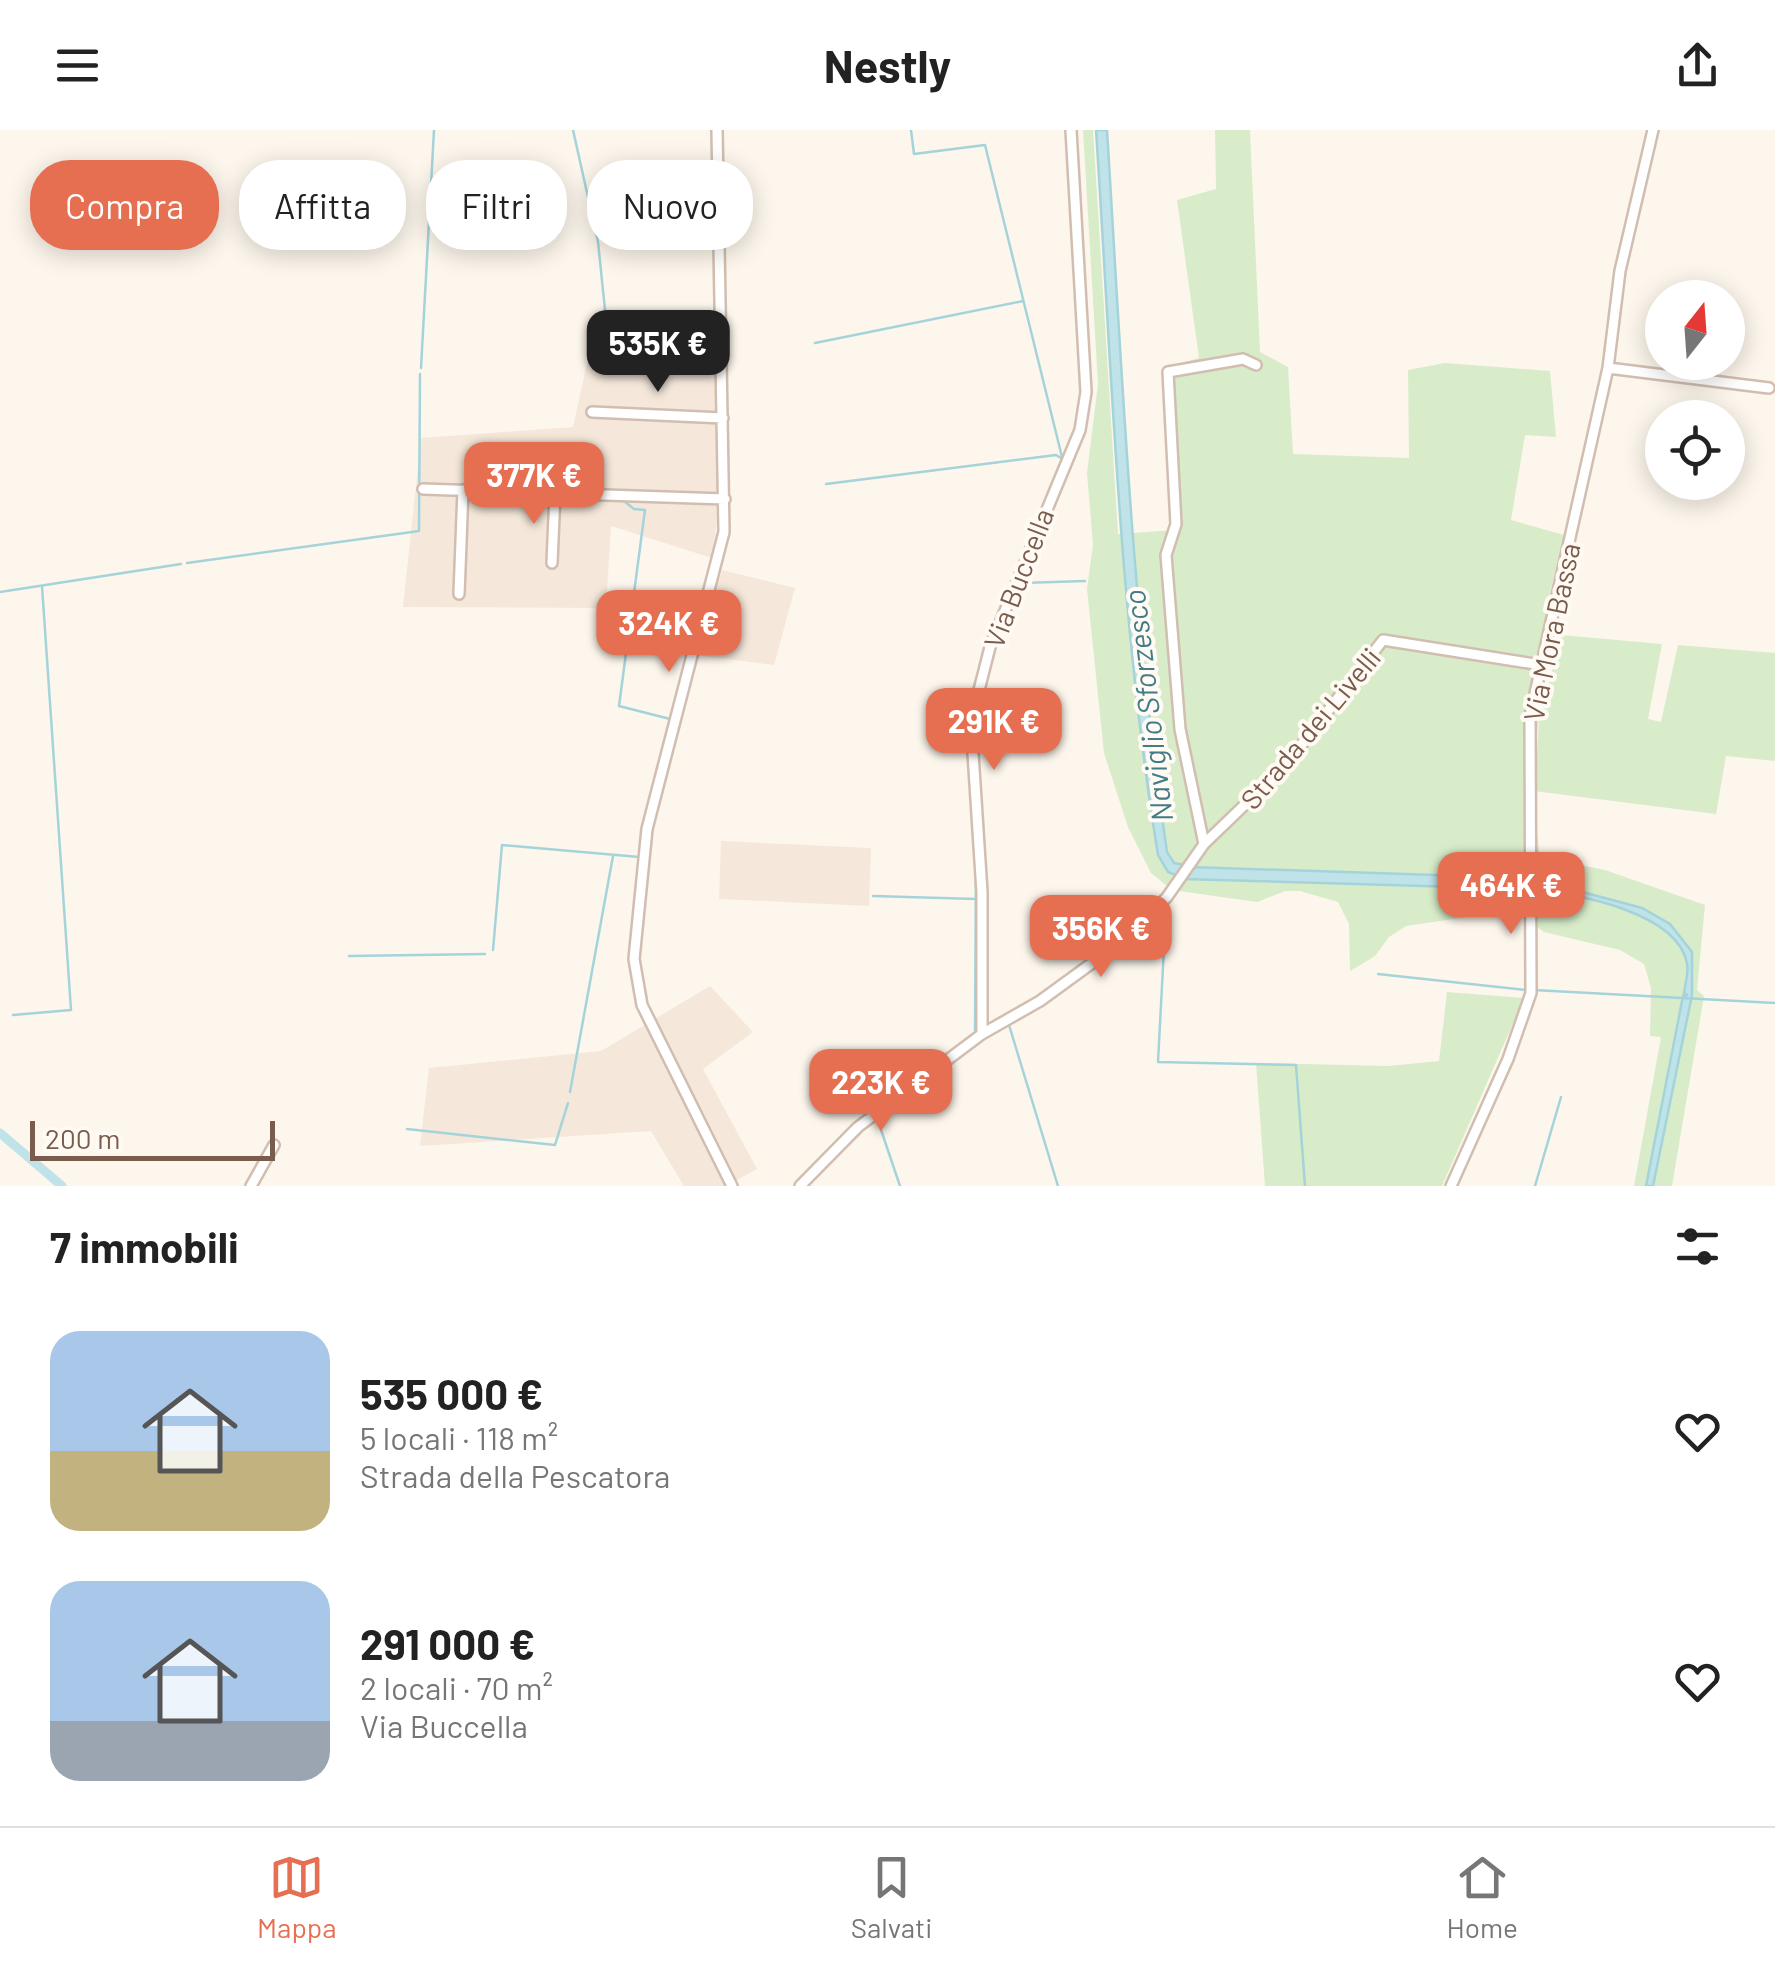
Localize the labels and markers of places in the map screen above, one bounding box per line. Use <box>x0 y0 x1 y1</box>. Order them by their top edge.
pin: 535K € <box>577 310 739 395</box>
pin: 377K € <box>453 442 615 527</box>
pin: 324K € <box>588 590 750 675</box>
pin: 291K € <box>913 688 1075 773</box>
pin: 464K € <box>1430 852 1592 937</box>
pin: 356K € <box>1020 895 1182 980</box>
pin: 223K € <box>800 1049 962 1134</box>

